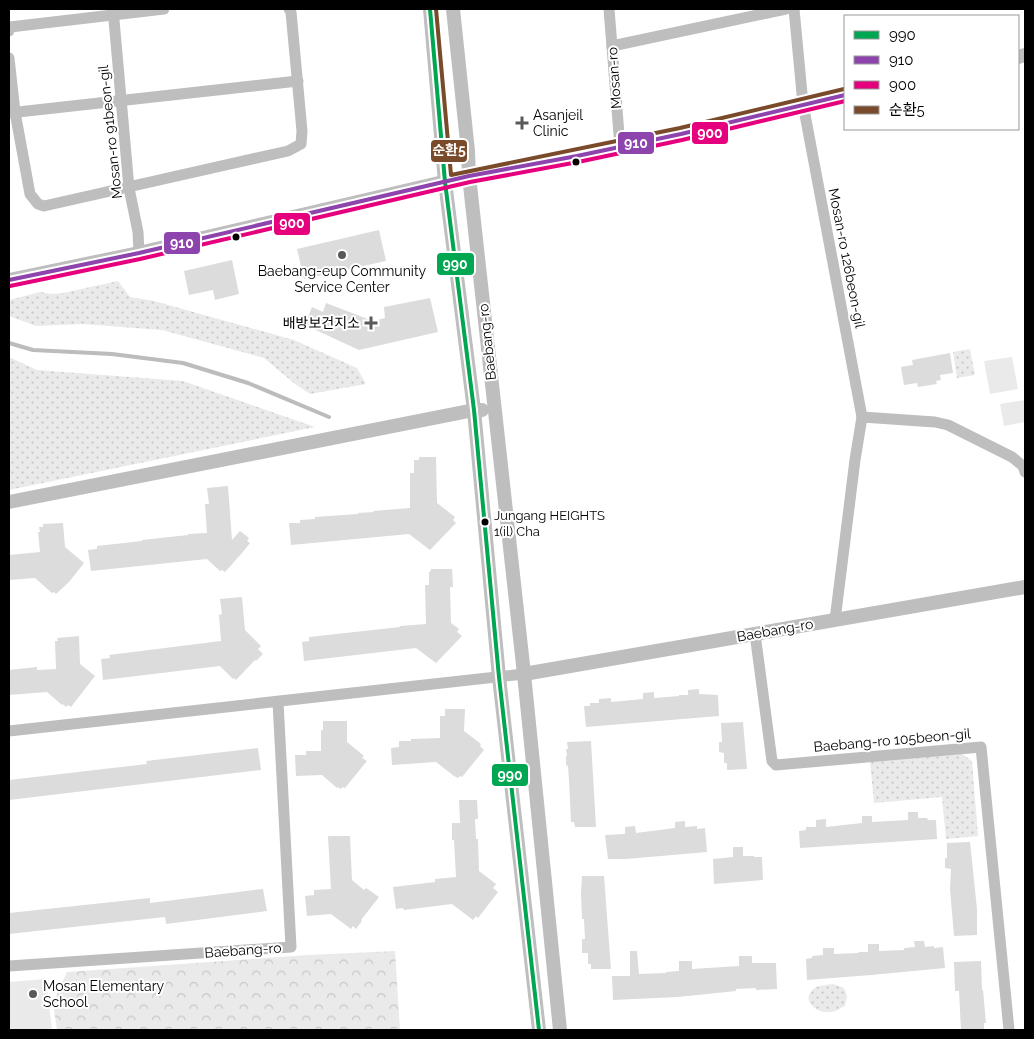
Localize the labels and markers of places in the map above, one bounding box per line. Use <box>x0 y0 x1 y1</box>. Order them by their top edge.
place label: Asanjeil Clinic <box>533 107 583 139</box>
marker: Asanjeil Clinic <box>515 116 529 130</box>
unlabelled marker <box>571 157 581 167</box>
unlabelled marker <box>231 232 241 242</box>
marker: Baebang-eup Community Service Center <box>336 249 348 261</box>
place label: Baebang-eup Community Service Center <box>258 263 427 295</box>
place label: 배방보건지소 <box>283 315 360 331</box>
marker: 배방보건지소 <box>364 316 378 330</box>
place label: Jungang HEIGHTS 1(il) Cha <box>494 508 605 539</box>
marker: Jungang HEIGHTS 1(il) Cha <box>480 517 490 527</box>
place label: Mosan Elementary School <box>43 978 165 1010</box>
marker: Mosan Elementary School <box>27 988 39 1000</box>

